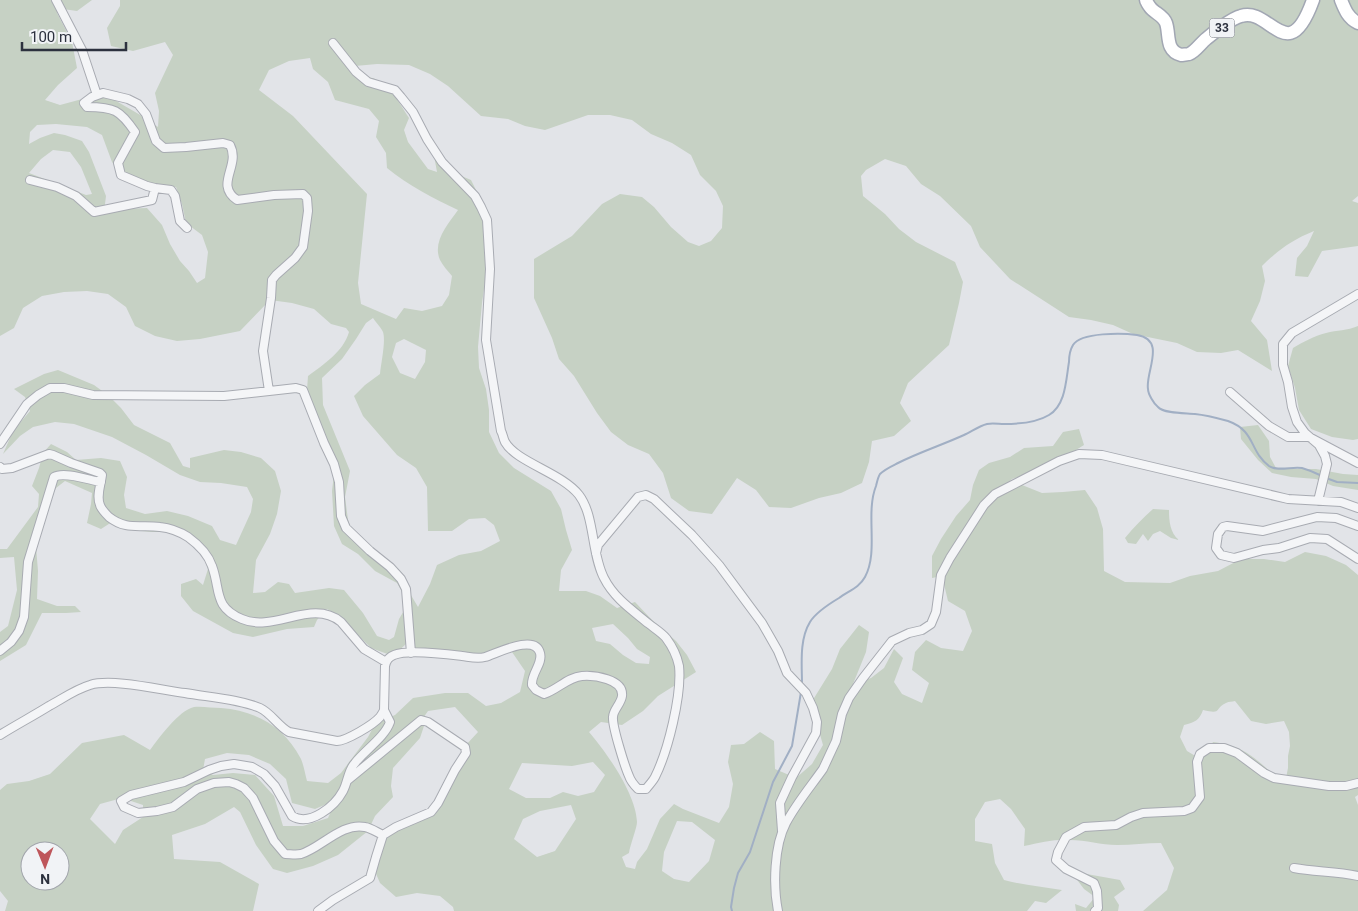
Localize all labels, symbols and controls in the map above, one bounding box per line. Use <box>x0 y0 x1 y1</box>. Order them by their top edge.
road number: 33 <box>1210 18 1234 38</box>
scale bar <box>22 20 126 52</box>
text: 100 m <box>30 28 72 46</box>
north arrow <box>20 841 70 891</box>
text: N <box>40 871 50 887</box>

